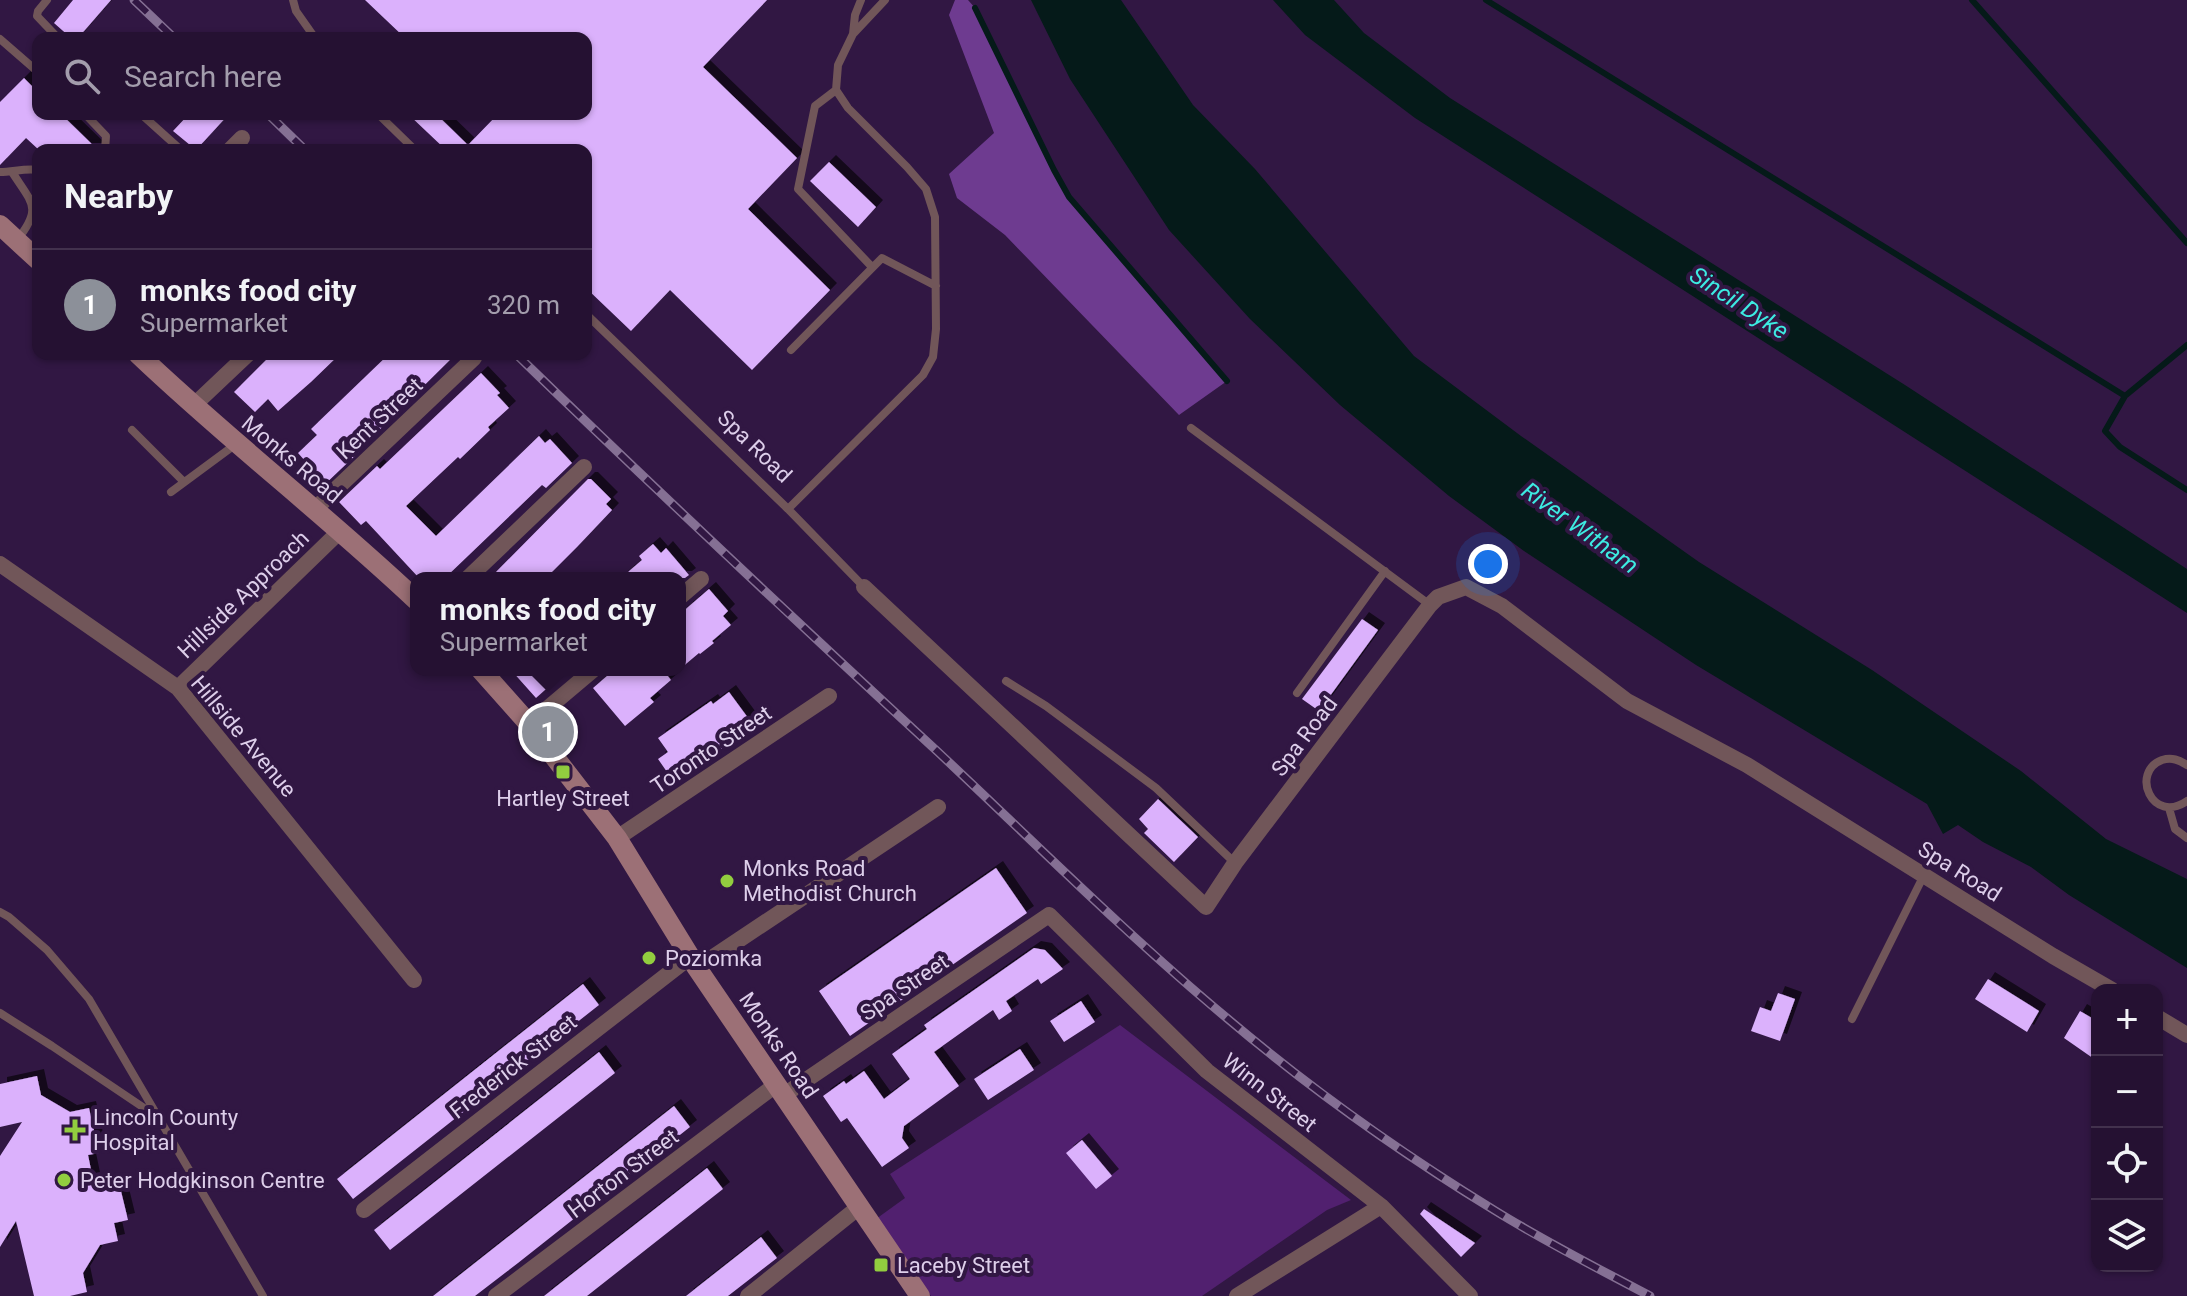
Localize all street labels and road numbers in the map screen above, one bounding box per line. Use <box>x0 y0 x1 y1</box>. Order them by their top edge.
street label: Kent Street <box>331 372 427 464</box>
street label: Spa Road <box>712 405 797 488</box>
street label: Monks Road <box>237 410 347 508</box>
street label: Hillside Approach <box>173 525 314 663</box>
street label: Hillside Avenue <box>186 671 301 802</box>
street label: Spa Road <box>1266 692 1342 781</box>
street label: Toronto Street <box>646 700 776 799</box>
street label: Spa Road <box>1914 836 2006 907</box>
street label: Spa Street <box>855 949 953 1026</box>
street label: Monks Road <box>734 988 823 1103</box>
street label: Frederick Street <box>445 1009 582 1124</box>
street label: Winn Street <box>1218 1048 1322 1137</box>
street label: Horton Street <box>563 1124 683 1223</box>

